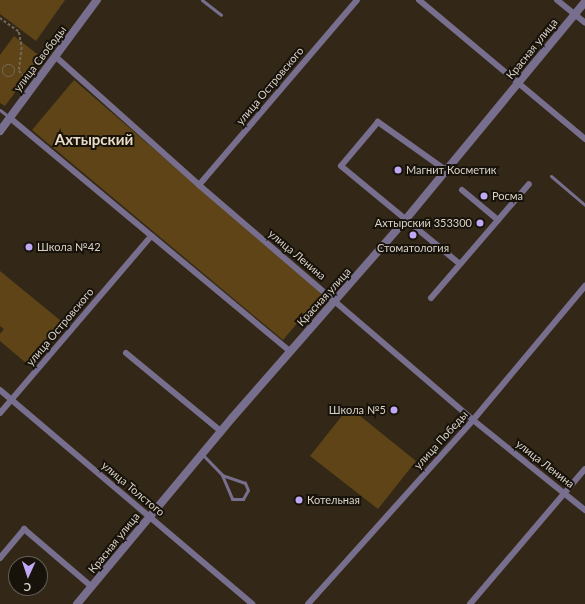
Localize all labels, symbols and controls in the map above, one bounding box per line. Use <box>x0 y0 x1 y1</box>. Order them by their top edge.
street label: Красная улица <box>504 16 560 82</box>
street label: улица Свободы <box>11 23 69 95</box>
street label: улица Островского <box>234 44 306 128</box>
district label: Ахтырский <box>55 131 133 149</box>
place label: Магнит Косметик <box>406 163 496 177</box>
marker: Магнит Косметик <box>393 165 403 175</box>
place label: Росма <box>492 189 523 203</box>
marker: Росма <box>479 191 489 201</box>
place label: Ахтырский 353300 <box>375 216 472 230</box>
marker: Ахтырский 353300 <box>475 218 485 228</box>
street label: улица Ленина <box>266 227 328 283</box>
marker: Стоматология <box>408 230 418 240</box>
place label: Школа №42 <box>37 240 101 254</box>
place label: Стоматология <box>377 241 449 255</box>
marker: Школа №42 <box>24 242 34 252</box>
street label: Красная улица <box>294 265 354 329</box>
street label: улица Островского <box>24 285 96 369</box>
place label: Школа №5 <box>329 403 386 417</box>
marker: Школа №5 <box>389 405 399 415</box>
street label: улица Победы <box>411 408 471 472</box>
street label: улица Ленина <box>513 437 577 491</box>
street label: улица Толстого <box>99 459 167 519</box>
place label: Котельная <box>307 493 360 507</box>
marker: Котельная <box>294 495 304 505</box>
street label: Красная улица <box>86 510 142 576</box>
north arrow <box>8 556 48 596</box>
text: С <box>23 581 31 594</box>

